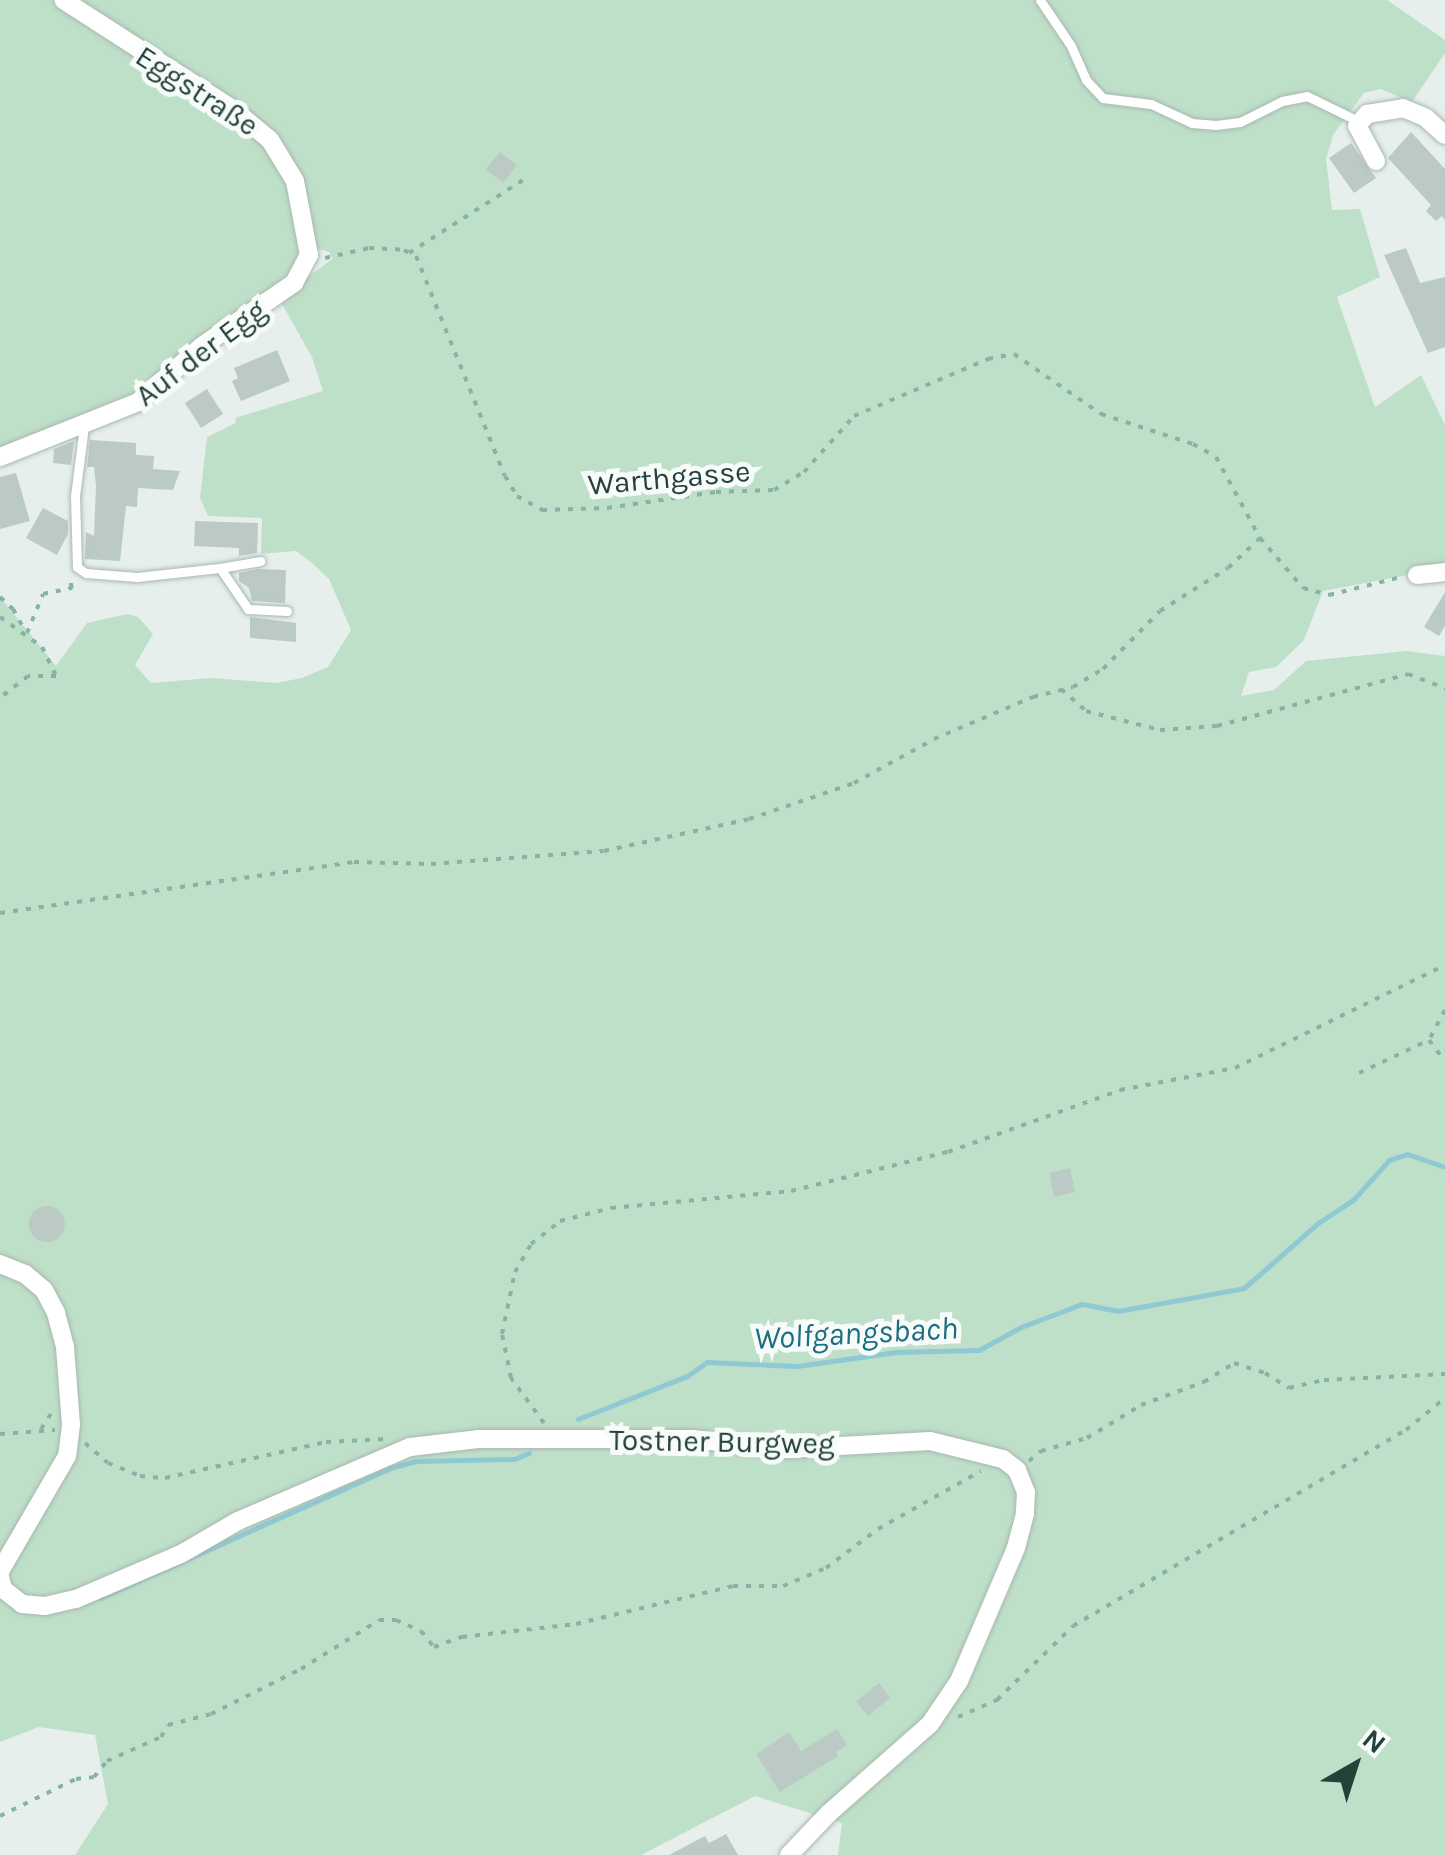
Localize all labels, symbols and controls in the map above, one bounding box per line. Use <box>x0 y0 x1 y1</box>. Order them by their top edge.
street label: Eggstraße <box>129 38 265 144</box>
street label: Auf der Egg <box>128 292 274 414</box>
street label: Warthgasse <box>586 453 752 503</box>
water label: Wolfgangsbach <box>753 1309 959 1359</box>
street label: Tostner Burgweg <box>609 1422 835 1462</box>
north arrow <box>1305 1715 1405 1815</box>
text: N <box>1356 1722 1392 1760</box>

